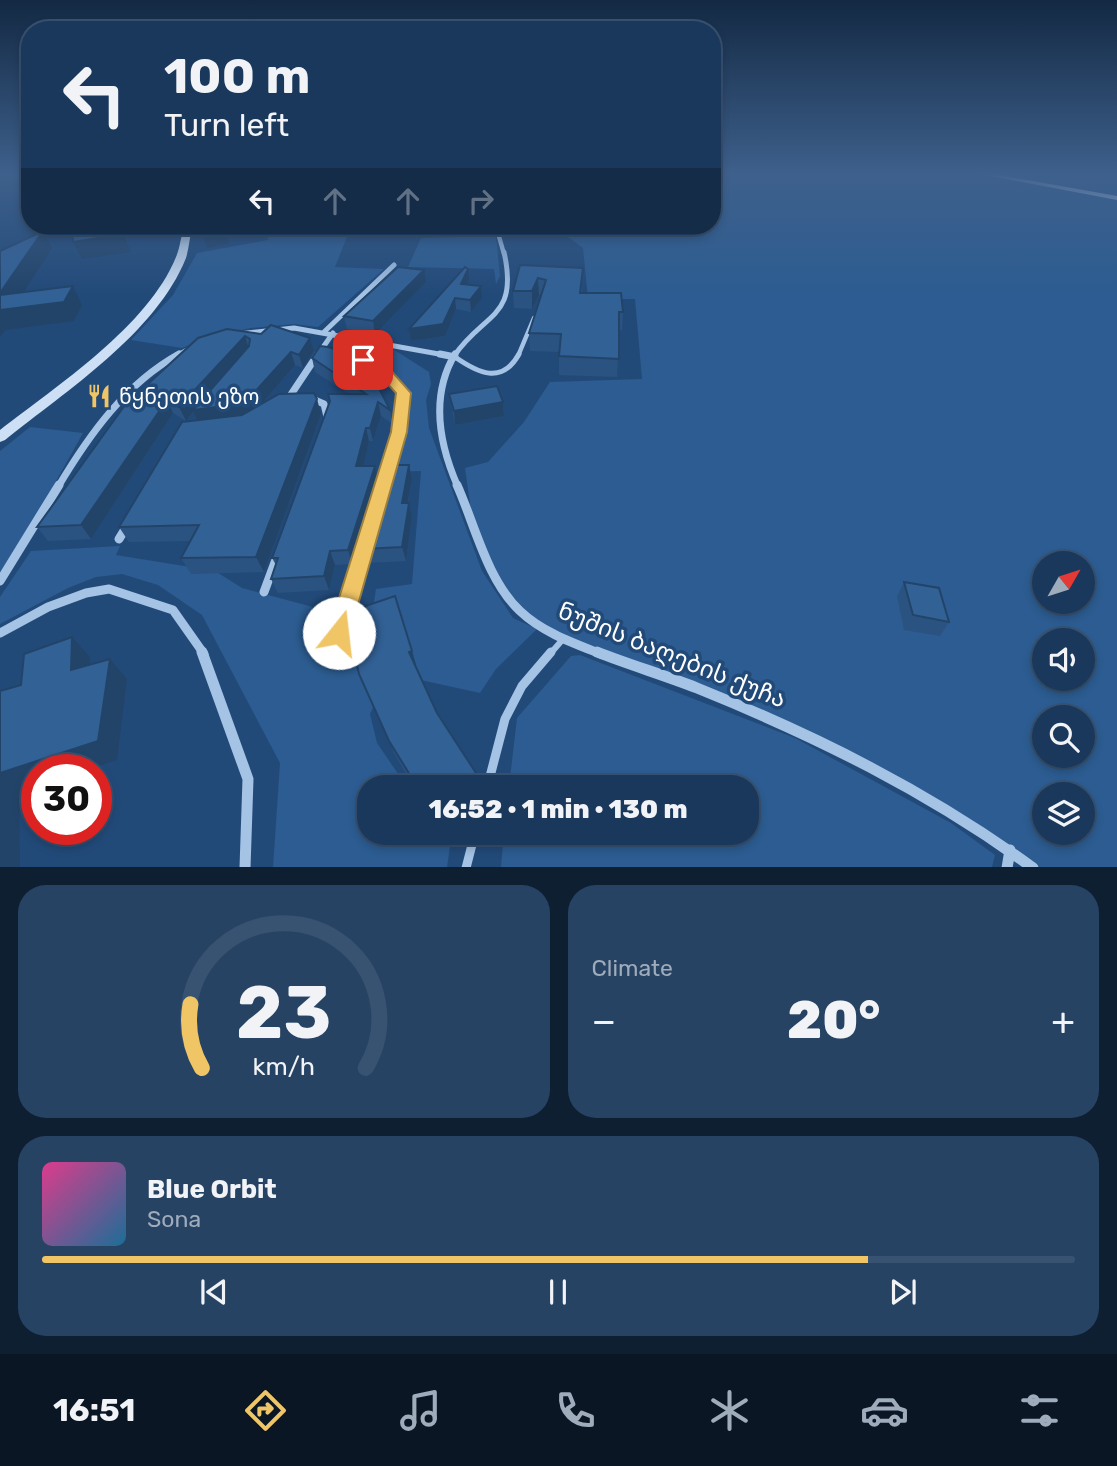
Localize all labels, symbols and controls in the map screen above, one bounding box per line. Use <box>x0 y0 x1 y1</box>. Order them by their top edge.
text: 100 m <box>164 47 310 105</box>
icon: left <box>49 49 140 140</box>
text: Turn left <box>164 106 289 144</box>
icon: left <box>243 182 281 220</box>
icon: ahead <box>316 182 354 220</box>
icon: ahead <box>389 182 427 220</box>
icon: right <box>462 182 500 220</box>
pin <box>333 330 393 390</box>
icon: arrive <box>344 341 382 379</box>
restaurant icon: წყნეთის ეზო <box>85 382 113 410</box>
place label: წყნეთის ეზო <box>119 384 260 409</box>
north arrow <box>1032 551 1096 614</box>
map controls <box>1032 551 1095 845</box>
position arrow <box>302 596 376 670</box>
street label: ნუშის ბაღების ქუჩა <box>554 596 790 714</box>
button: sound <box>1032 628 1095 691</box>
button: search <box>1032 705 1095 768</box>
speed limit sign: 30 <box>21 754 112 845</box>
button: layers <box>1032 782 1095 845</box>
text: 16:52 · 1 min · 130 m <box>428 794 688 825</box>
text: Climate <box>592 954 673 982</box>
text: 23 <box>236 970 331 1056</box>
text: 20° <box>787 989 880 1051</box>
text: − <box>592 998 616 1044</box>
text: + <box>1051 998 1075 1044</box>
text: km/h <box>253 1051 315 1080</box>
text: Blue Orbit <box>147 1174 277 1205</box>
text: Sona <box>147 1205 201 1233</box>
icon: previous <box>195 1273 233 1311</box>
icon: pause <box>539 1273 577 1311</box>
icon: next <box>884 1273 922 1311</box>
icon: directions <box>241 1386 290 1435</box>
icon: music <box>396 1386 445 1435</box>
icon: phone <box>551 1386 600 1435</box>
icon: climate <box>705 1386 754 1435</box>
icon: car <box>860 1386 909 1435</box>
icon: filters <box>1015 1386 1064 1435</box>
text: 16:51 <box>53 1391 135 1429</box>

